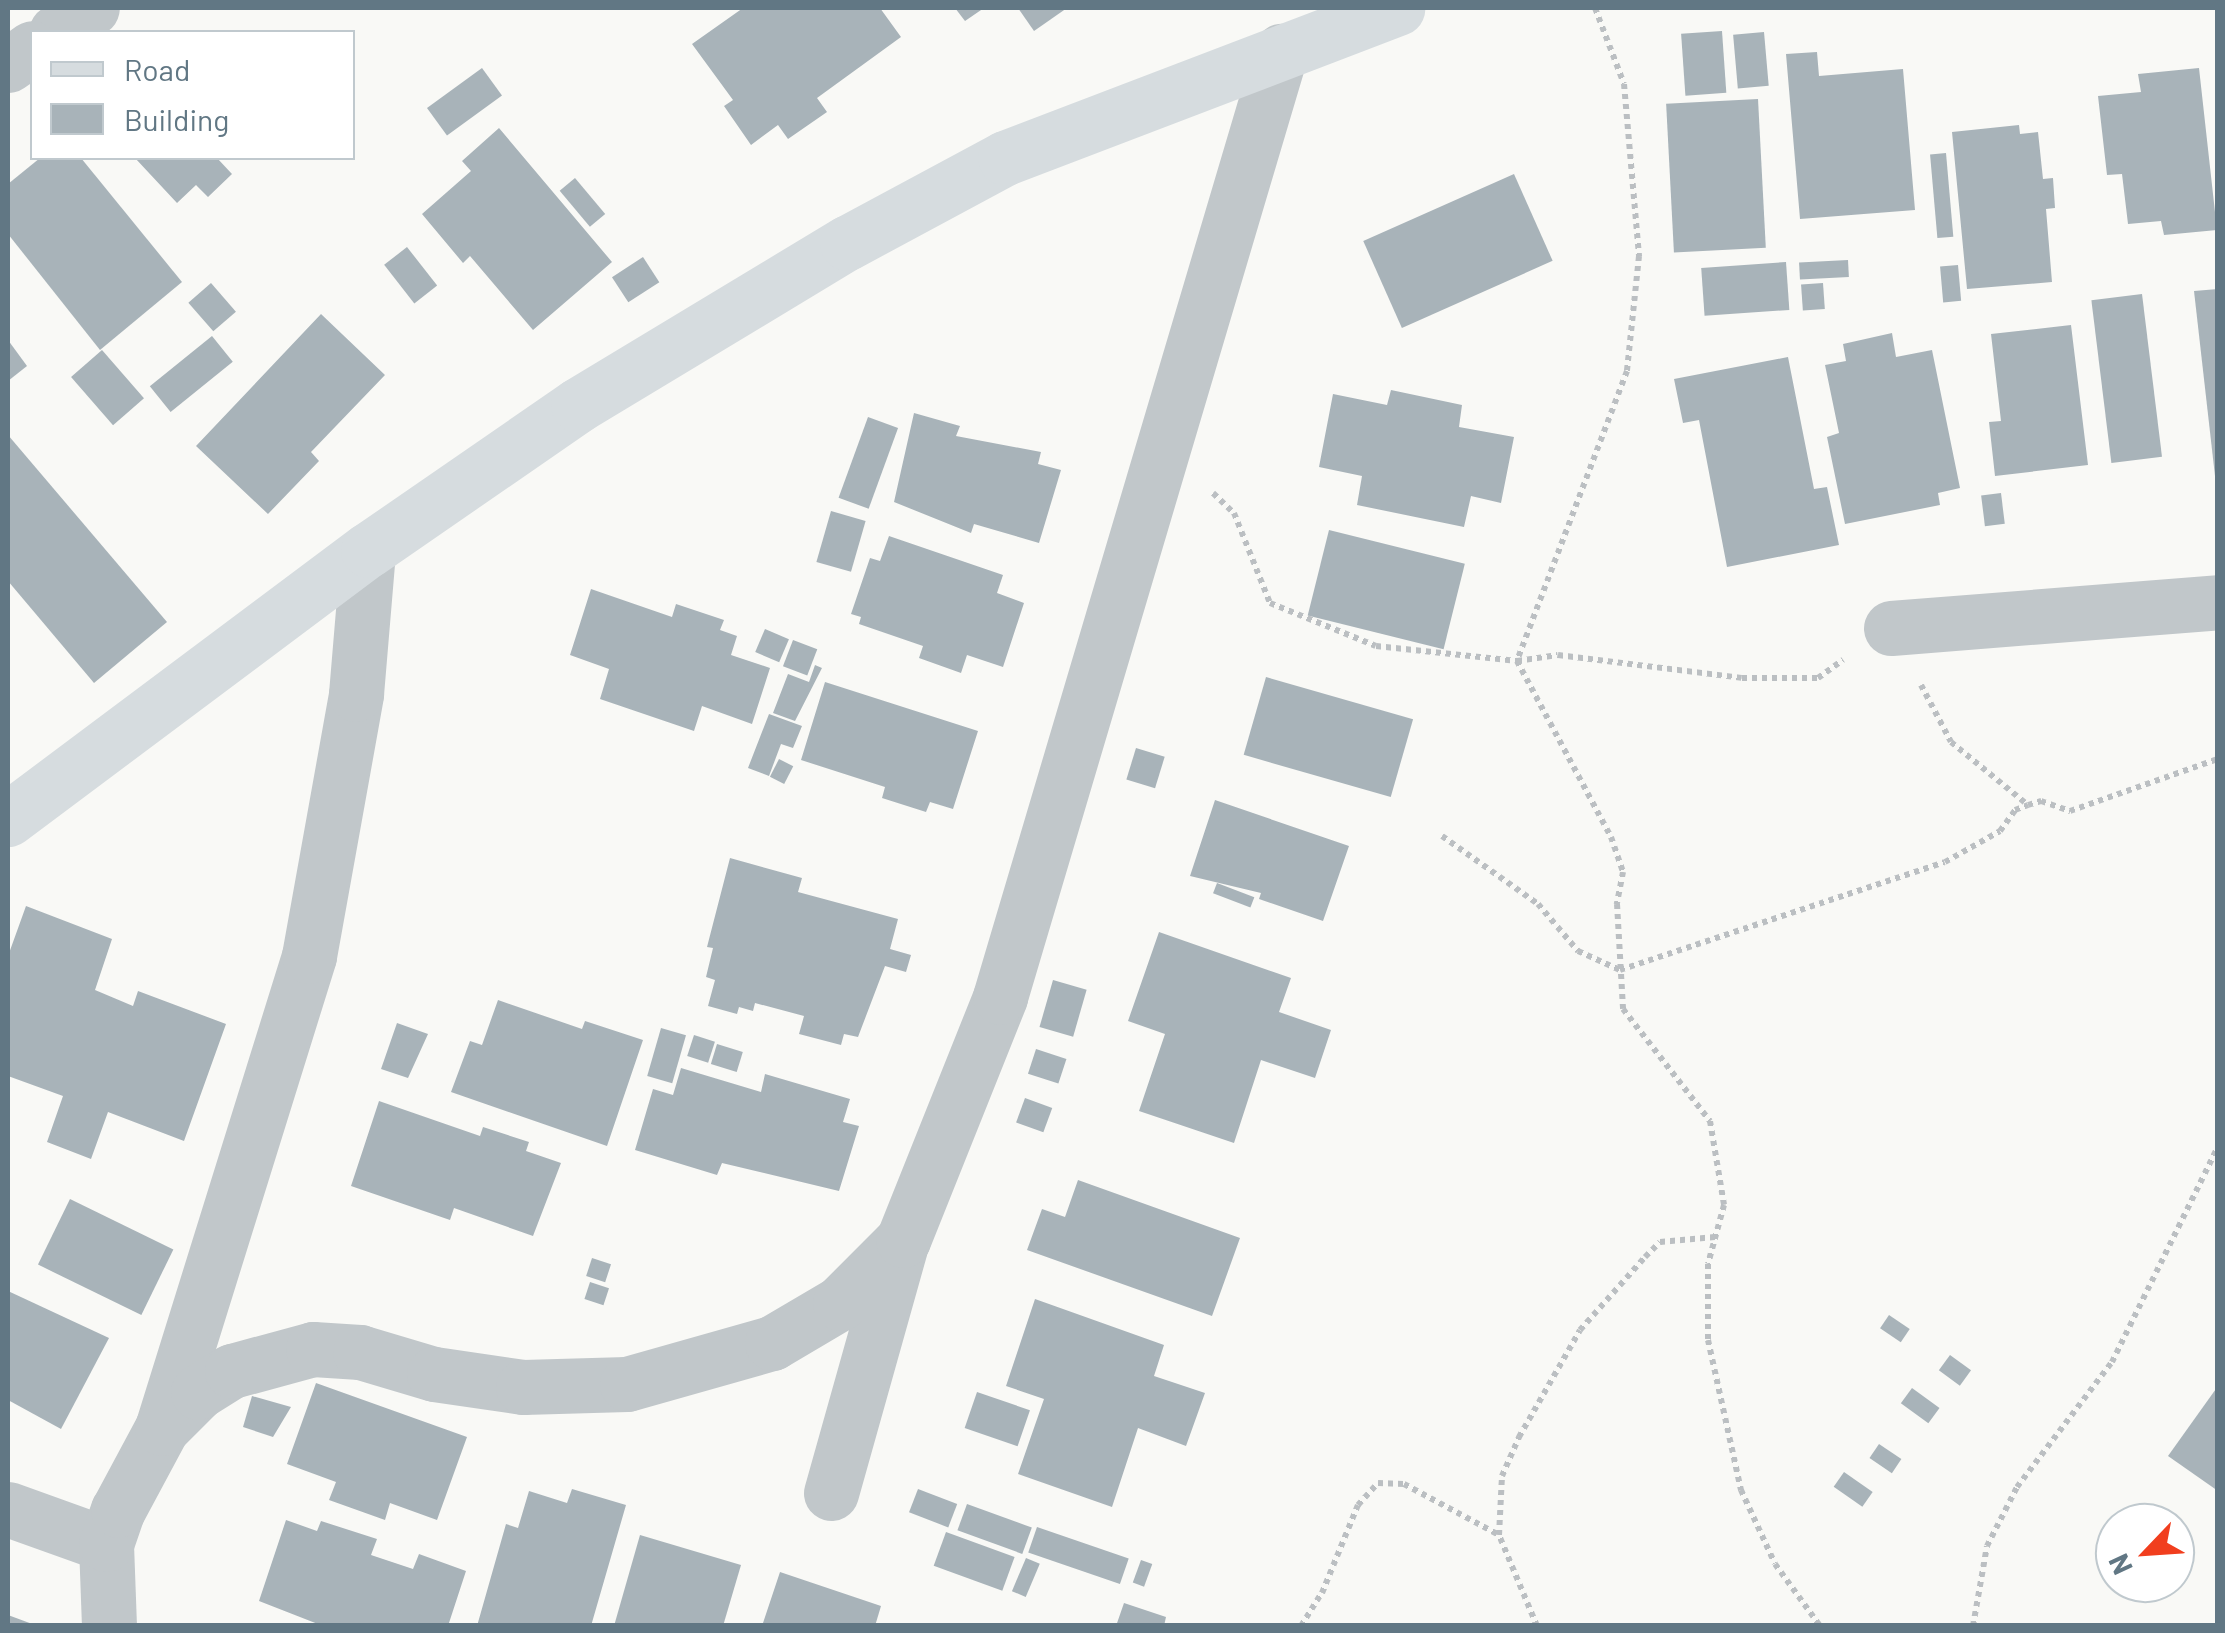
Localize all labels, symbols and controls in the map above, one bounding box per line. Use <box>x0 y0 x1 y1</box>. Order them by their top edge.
legend <box>30 30 355 160</box>
text: Road <box>124 51 190 87</box>
text: Building <box>124 101 229 137</box>
north arrow <box>2095 1503 2195 1603</box>
text: N <box>2100 1549 2139 1580</box>

